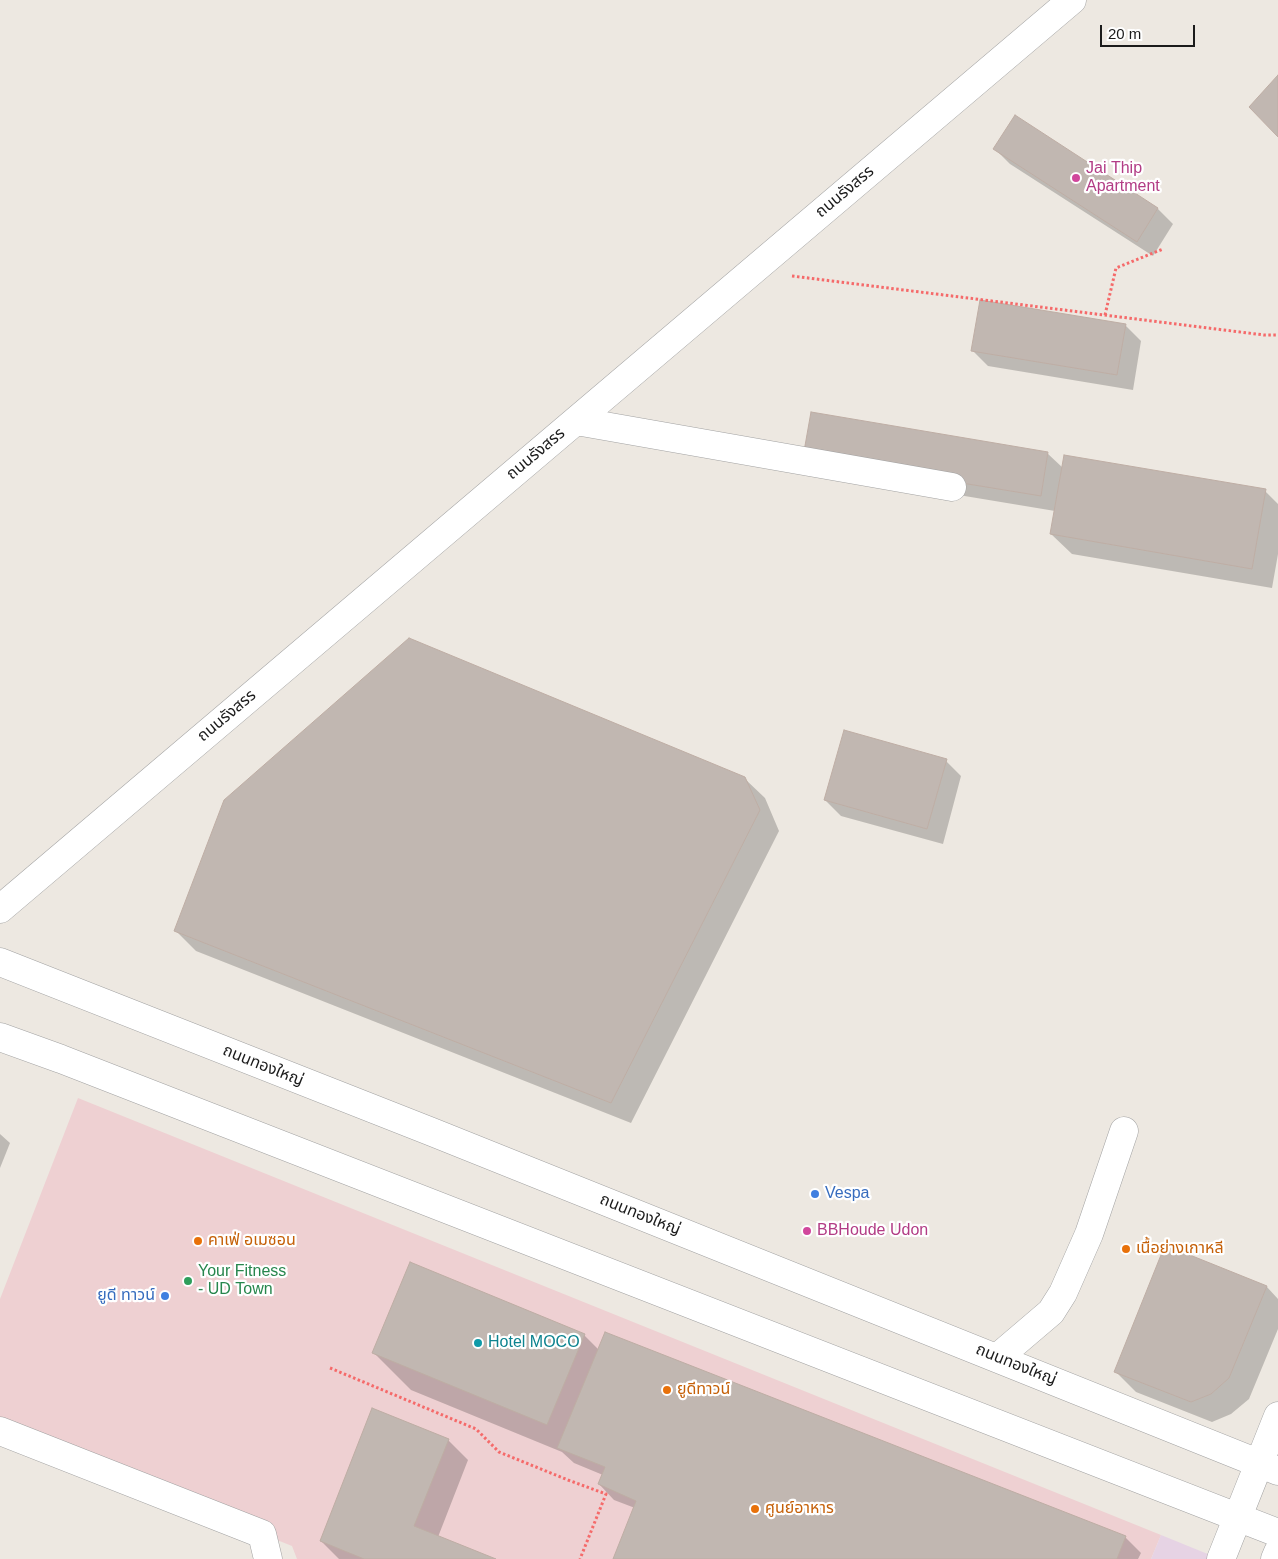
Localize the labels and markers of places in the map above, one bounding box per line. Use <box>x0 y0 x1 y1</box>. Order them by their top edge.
place label: Jai Thip Apartment <box>1086 159 1160 197</box>
marker: Jai Thip Apartment <box>1070 172 1082 184</box>
place label: Vespa <box>825 1184 869 1204</box>
marker: Vespa <box>809 1188 821 1200</box>
place label: BBHoude Udon <box>817 1221 928 1241</box>
marker: BBHoude Udon <box>801 1225 813 1237</box>
place label: คาเฟ่ อเมซอน <box>208 1231 296 1251</box>
marker: คาเฟ่ อเมซอน <box>192 1235 204 1247</box>
place label: เนื้อย่างเกาหลี <box>1136 1239 1224 1259</box>
marker: เนื้อย่างเกาหลี <box>1120 1243 1132 1255</box>
place label: Your Fitness - UD Town <box>198 1262 286 1300</box>
marker: Your Fitness - UD Town <box>182 1275 194 1287</box>
place label: ยูดี ทาวน์ <box>97 1286 155 1306</box>
marker: ยูดี ทาวน์ <box>159 1290 171 1302</box>
place label: Hotel MOCO <box>488 1333 580 1353</box>
marker: Hotel MOCO <box>472 1337 484 1349</box>
place label: ยูดีทาวน์ <box>677 1380 730 1400</box>
marker: ยูดีทาวน์ <box>661 1384 673 1396</box>
place label: ศูนย์อาหาร <box>765 1499 834 1519</box>
marker: ศูนย์อาหาร <box>749 1503 761 1515</box>

